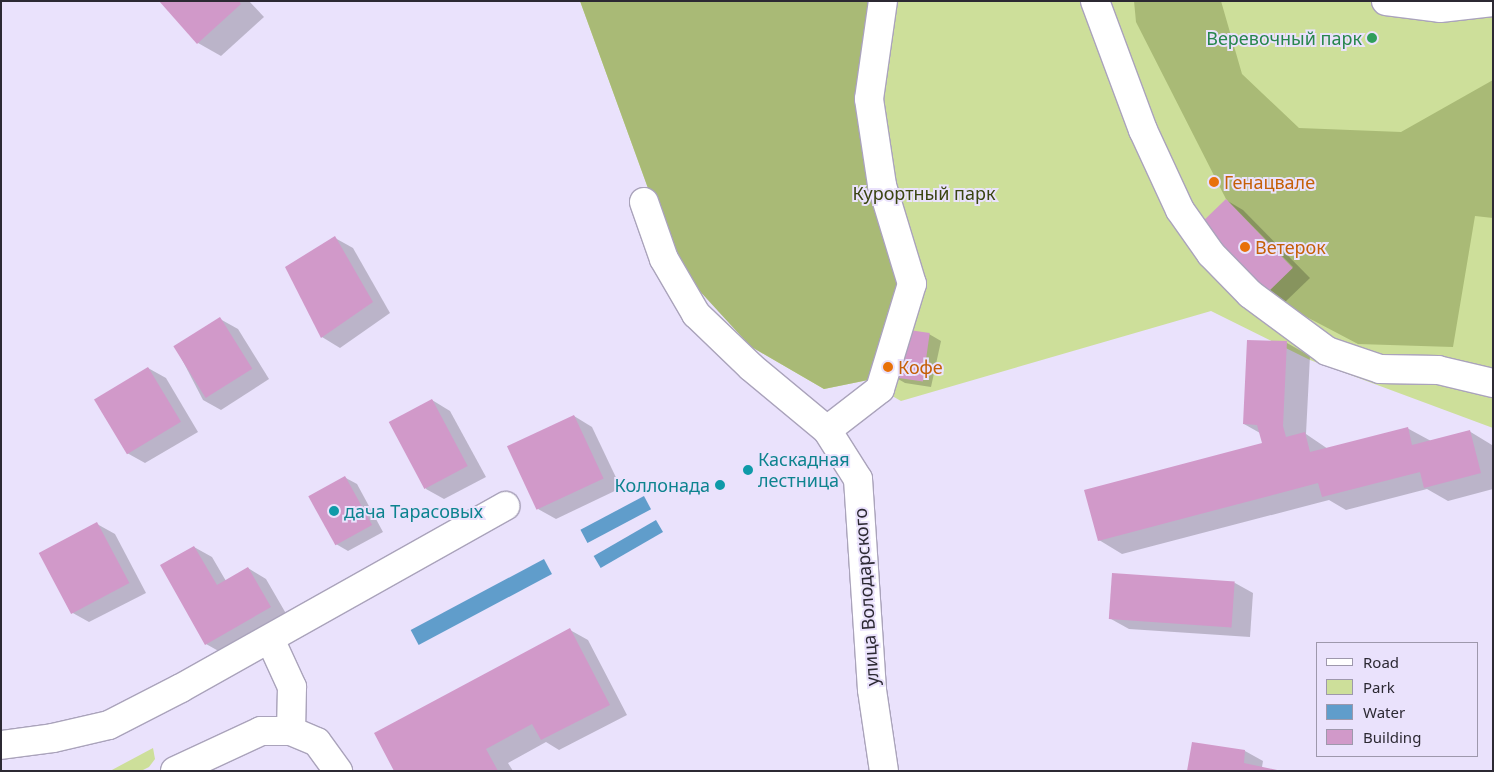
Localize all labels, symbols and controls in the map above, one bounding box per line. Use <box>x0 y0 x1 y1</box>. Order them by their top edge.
place label: Веревочный парк <box>1206 27 1362 49</box>
marker: Веревочный парк <box>1366 32 1378 44</box>
place label: Генацвале <box>1224 171 1315 193</box>
marker: Генацвале <box>1208 176 1220 188</box>
park label: Курортный парк <box>853 182 995 204</box>
place label: Ветерок <box>1255 236 1326 258</box>
marker: Ветерок <box>1239 241 1251 253</box>
place label: Кофе <box>898 356 943 378</box>
marker: Кофе <box>882 361 894 373</box>
place label: Каскадная лестница <box>758 449 850 492</box>
marker: Каскадная лестница <box>742 464 754 476</box>
place label: Коллонада <box>615 474 710 496</box>
marker: Коллонада <box>714 479 726 491</box>
place label: дача Тарасовых <box>344 500 483 522</box>
marker: дача Тарасовых <box>328 505 340 517</box>
street label: улица Володарского <box>849 507 883 687</box>
legend <box>1316 642 1479 757</box>
text: Road <box>1363 652 1399 672</box>
text: Park <box>1363 677 1395 697</box>
text: Water <box>1363 702 1405 722</box>
text: Building <box>1363 727 1421 747</box>

